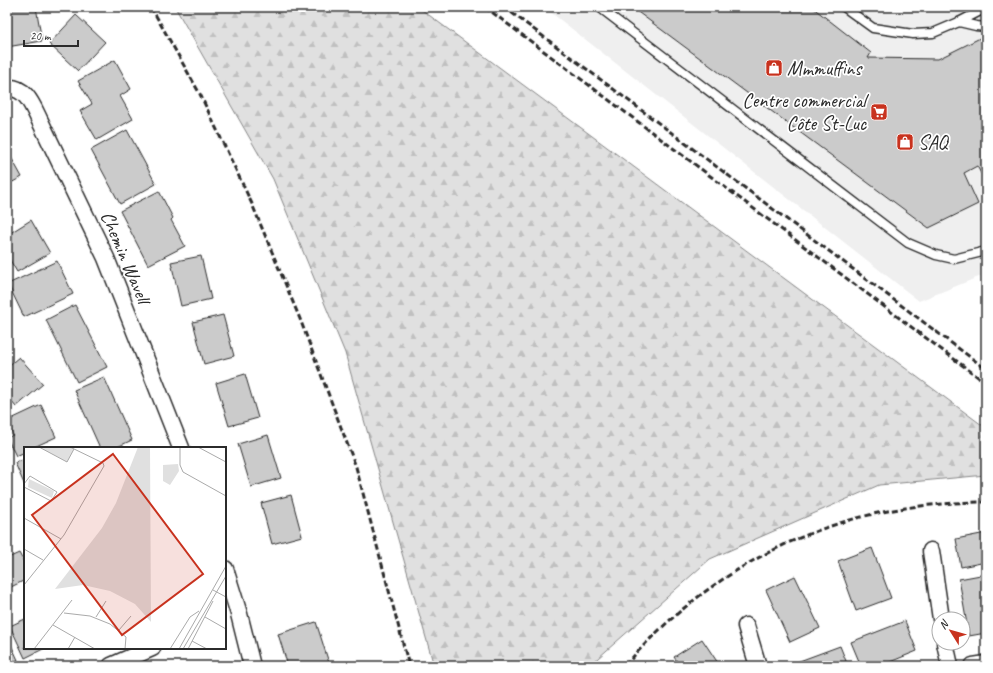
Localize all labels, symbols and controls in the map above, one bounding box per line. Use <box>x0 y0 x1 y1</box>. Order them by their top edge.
scale bar <box>24 22 78 48</box>
text: 20 m <box>30 28 52 44</box>
place label: Mmmuffins <box>787 56 863 81</box>
shop icon: Mmmuffins <box>764 58 784 78</box>
place label: Centre commercial Côte St-Luc <box>742 88 870 136</box>
supermarket icon: Centre commercial Côte St-Luc <box>869 102 889 122</box>
place label: SAQ <box>918 130 950 155</box>
shop icon: SAQ <box>895 132 915 152</box>
street label: Chemin Wavell <box>95 207 158 310</box>
inset map <box>24 447 226 649</box>
north arrow <box>931 611 971 651</box>
text: N <box>935 616 952 632</box>

